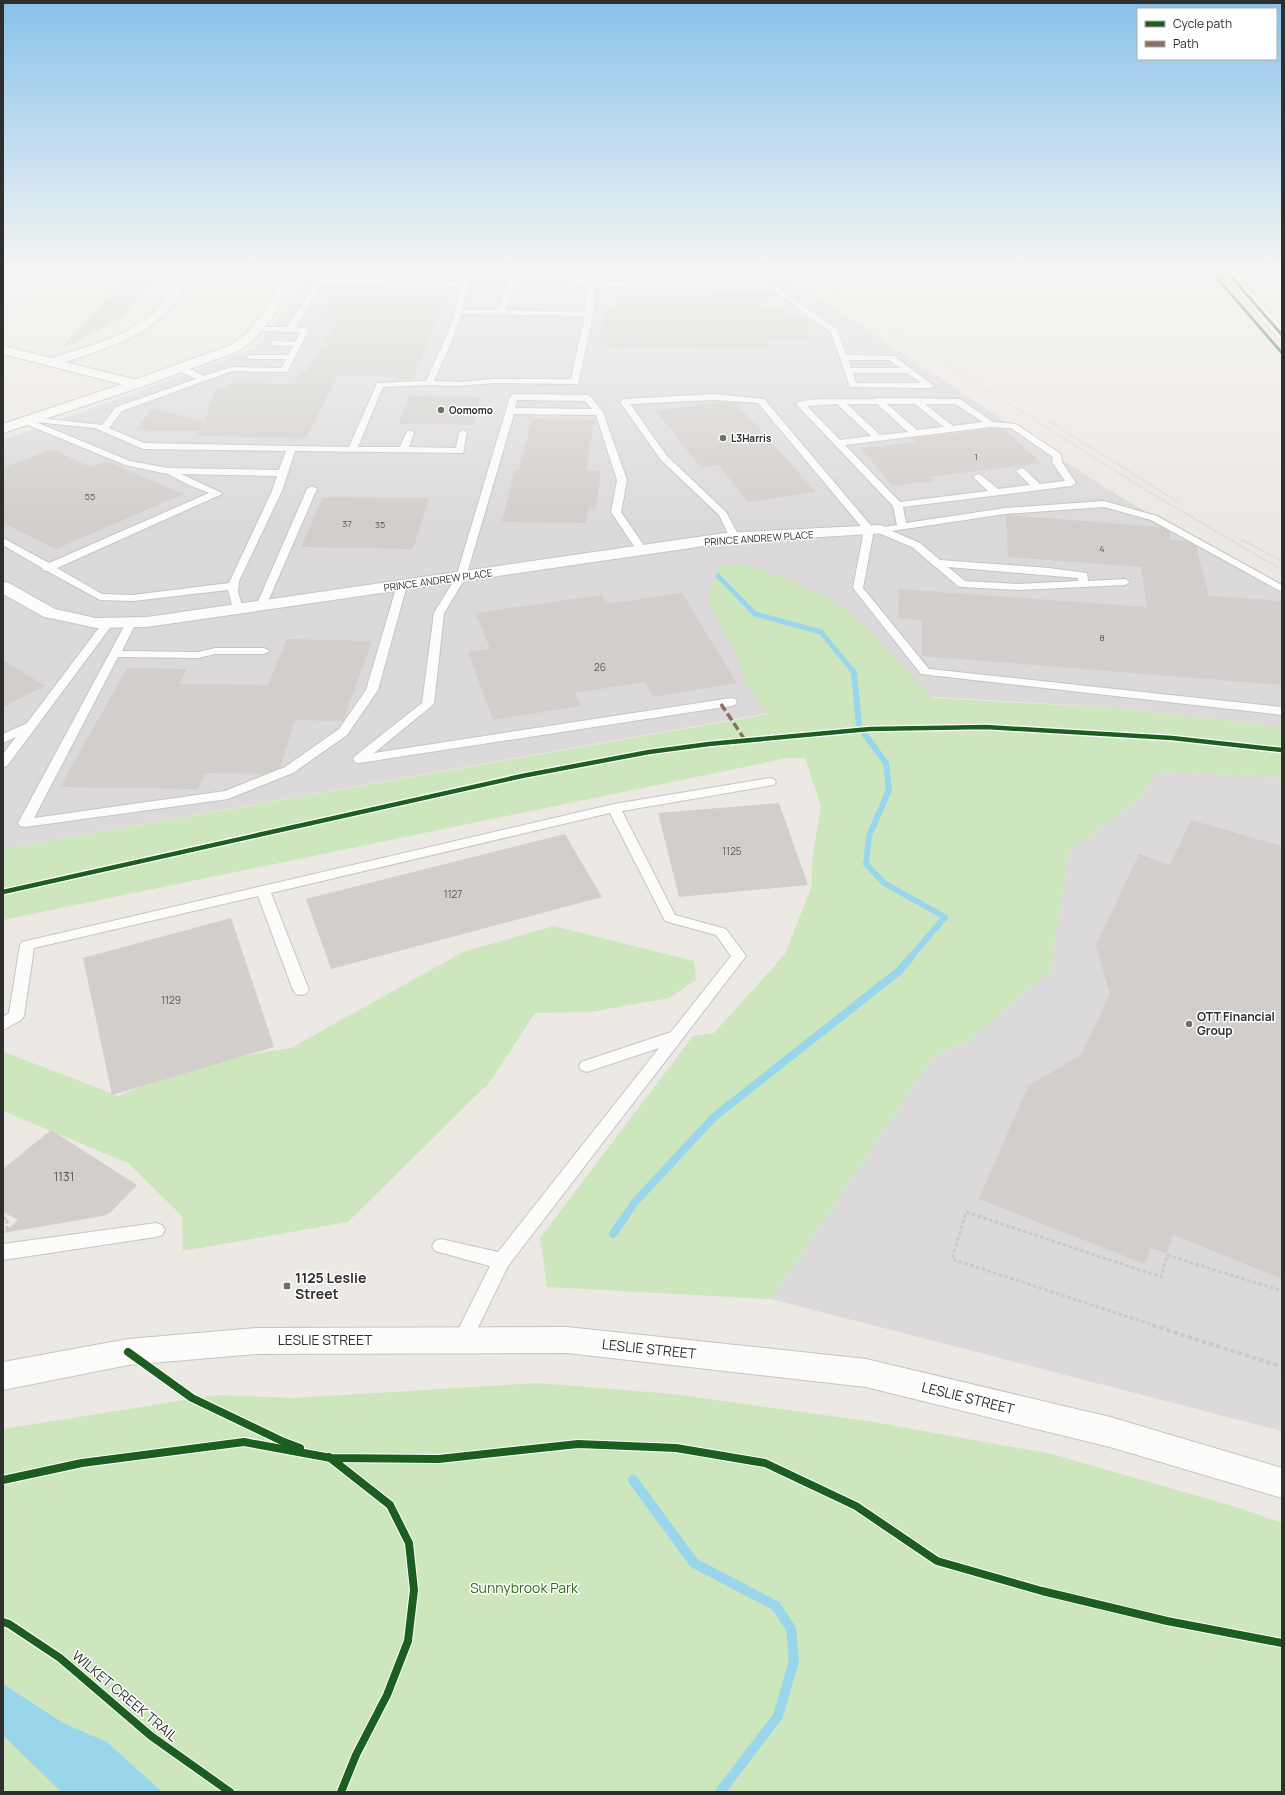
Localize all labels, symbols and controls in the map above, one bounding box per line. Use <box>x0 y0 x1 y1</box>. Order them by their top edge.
legend <box>1137 8 1277 60</box>
text: Cycle path <box>1173 15 1232 32</box>
text: Path <box>1173 35 1199 52</box>
place label: Oomomo <box>449 403 493 417</box>
marker: Oomomo <box>436 405 446 415</box>
place label: L3Harris <box>731 431 772 445</box>
marker: L3Harris <box>718 433 728 443</box>
house number: 1 <box>974 450 978 463</box>
house number: 55 <box>85 490 95 503</box>
house number: 37 <box>342 517 352 530</box>
house number: 35 <box>375 518 385 531</box>
street label: PRINCE ANDREW PLACE <box>704 527 815 549</box>
house number: 4 <box>1099 542 1105 555</box>
street label: PRINCE ANDREW PLACE <box>383 565 494 595</box>
house number: 8 <box>1099 631 1105 644</box>
house number: 26 <box>594 660 606 674</box>
house number: 1125 <box>722 844 742 858</box>
house number: 1127 <box>444 887 462 901</box>
house number: 1129 <box>161 993 181 1007</box>
place label: OTT Financial Group <box>1197 1008 1275 1039</box>
marker: OTT Financial Group <box>1184 1019 1194 1029</box>
house number: 1131 <box>54 1168 74 1185</box>
place label: 1125 Leslie Street <box>295 1268 366 1303</box>
marker: 1125 Leslie Street <box>282 1281 292 1291</box>
street label: LESLIE STREET <box>278 1330 373 1349</box>
street label: LESLIE STREET <box>601 1334 698 1363</box>
street label: LESLIE STREET <box>920 1377 1017 1418</box>
park label: Sunnybrook Park <box>470 1578 579 1597</box>
street label: WILKET CREEK TRAIL <box>68 1646 182 1746</box>

